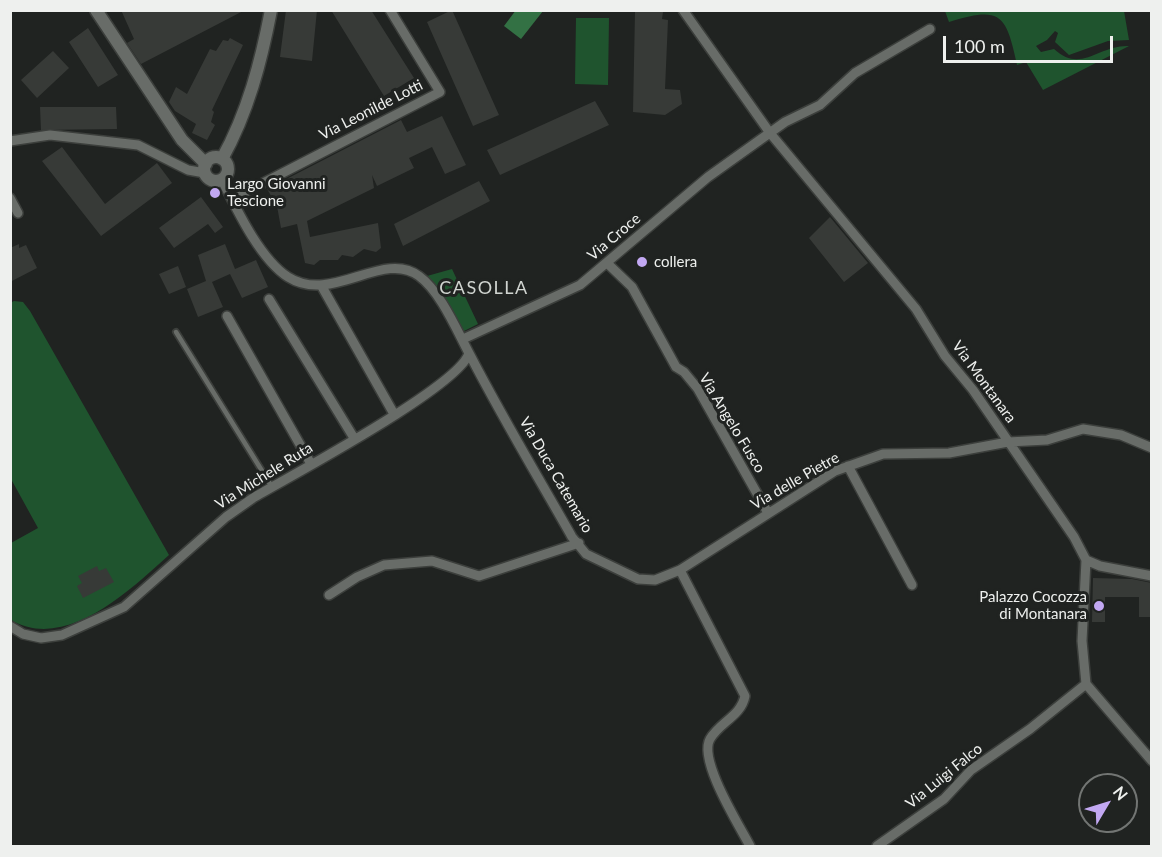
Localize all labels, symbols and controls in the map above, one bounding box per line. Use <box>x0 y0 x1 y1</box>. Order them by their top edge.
scale bar <box>946 24 1116 62</box>
text: 100 m <box>954 35 1005 57</box>
street label: Via Leonilde Lotti <box>316 76 426 144</box>
place label: Largo Giovanni Tescione <box>227 175 326 210</box>
marker: Largo Giovanni Tescione <box>208 186 222 200</box>
street label: Via Croce <box>584 210 644 264</box>
place label: collera <box>654 253 697 271</box>
marker: collera <box>635 255 649 269</box>
district label: CASOLLA <box>439 277 529 299</box>
street label: Via Montanara <box>948 337 1020 427</box>
street label: Via Angelo Fusco <box>695 370 769 476</box>
street label: Via Duca Catemario <box>515 414 597 536</box>
street label: Via Michele Ruta <box>212 439 316 513</box>
street label: Via delle Pietre <box>748 448 842 514</box>
place label: Palazzo Cocozza di Montanara <box>979 588 1087 623</box>
marker: Palazzo Cocozza di Montanara <box>1092 599 1106 613</box>
street label: Via Luigi Falco <box>902 740 986 812</box>
north arrow <box>1078 773 1138 833</box>
text: N <box>1110 782 1132 804</box>

